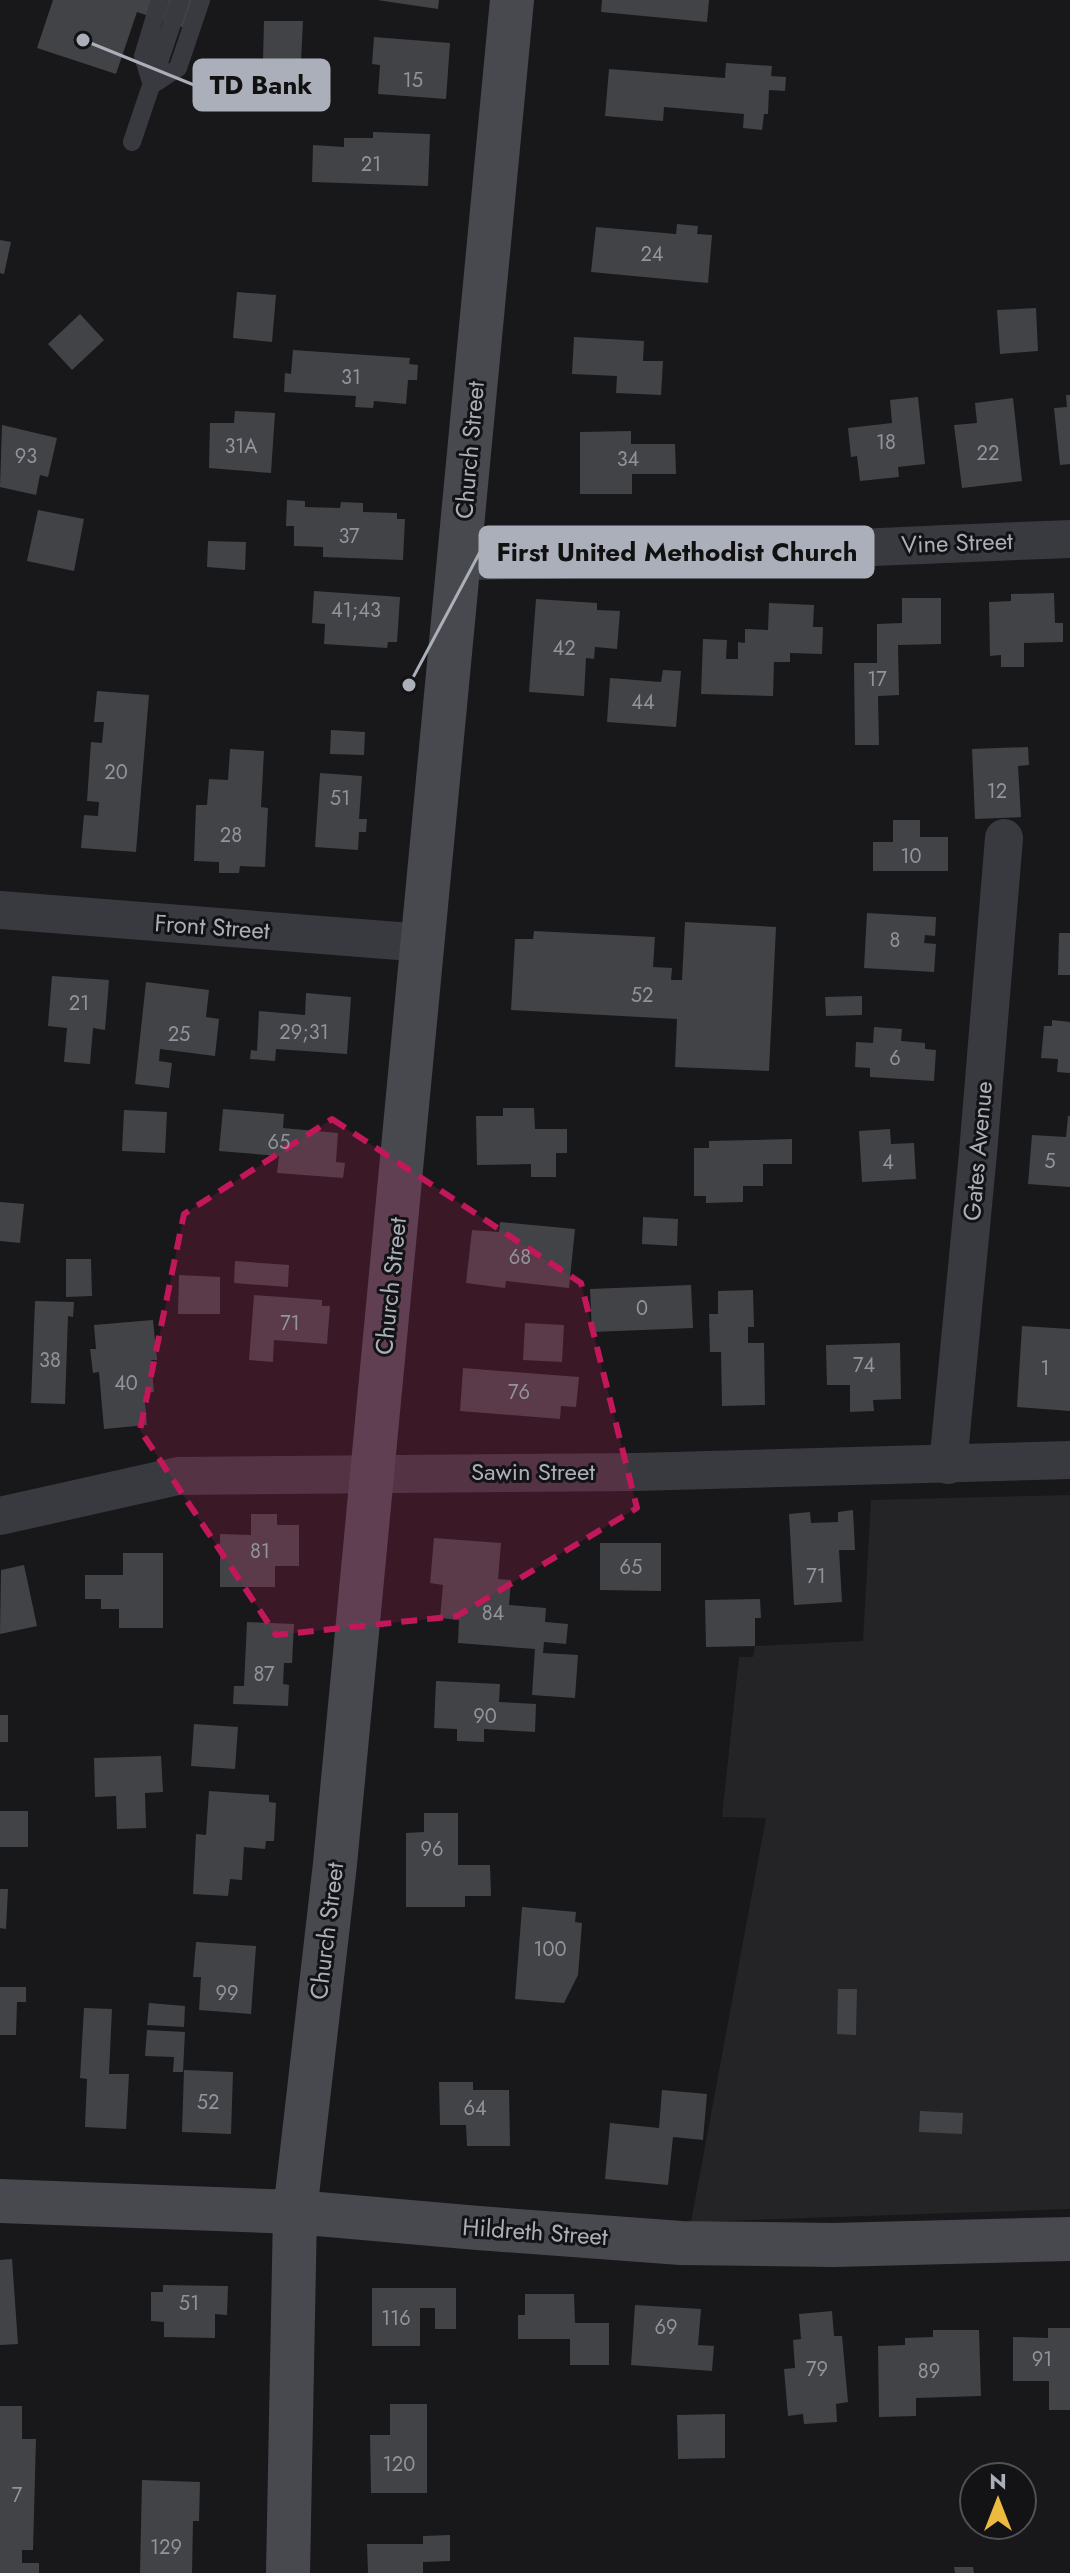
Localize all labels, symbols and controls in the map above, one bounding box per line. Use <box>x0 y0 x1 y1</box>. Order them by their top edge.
callout: TD Bank <box>194 60 329 110</box>
text: TD Bank <box>210 66 312 104</box>
house number: 15 <box>403 66 423 95</box>
house number: 21 <box>361 150 381 179</box>
house number: 24 <box>640 240 664 269</box>
house number: 31 <box>341 363 361 392</box>
street label: Church Street <box>446 379 493 520</box>
house number: 18 <box>876 428 896 457</box>
house number: 31A <box>224 432 258 461</box>
house number: 22 <box>977 439 999 468</box>
house number: 93 <box>15 442 37 471</box>
house number: 34 <box>617 445 640 474</box>
house number: 37 <box>338 522 360 551</box>
street label: Vine Street <box>901 523 1014 562</box>
callout: First United Methodist Church <box>480 527 873 577</box>
text: First United Methodist Church <box>496 533 858 571</box>
house number: 41;43 <box>331 596 381 625</box>
house number: 42 <box>552 634 576 663</box>
house number: 17 <box>867 665 887 694</box>
house number: 44 <box>631 688 655 717</box>
house number: 20 <box>104 758 128 787</box>
house number: 12 <box>987 777 1007 806</box>
house number: 51 <box>330 784 350 813</box>
house number: 28 <box>220 821 242 850</box>
house number: 10 <box>901 842 922 871</box>
street label: Front Street <box>153 905 271 948</box>
house number: 8 <box>890 926 900 955</box>
house number: 52 <box>631 981 653 1010</box>
house number: 21 <box>69 989 89 1018</box>
house number: 29;31 <box>279 1018 329 1047</box>
house number: 25 <box>168 1020 190 1049</box>
house number: 6 <box>889 1044 901 1073</box>
street label: Gates Avenue <box>954 1080 1001 1222</box>
house number: 65 <box>268 1128 290 1157</box>
house number: 5 <box>1044 1147 1056 1176</box>
house number: 4 <box>882 1148 894 1177</box>
street label: Church Street <box>366 1215 415 1356</box>
house number: 68 <box>509 1243 531 1272</box>
house number: 0 <box>636 1294 648 1323</box>
house number: 71 <box>280 1309 300 1338</box>
house number: 38 <box>39 1346 61 1375</box>
house number: 74 <box>853 1351 875 1380</box>
house number: 1 <box>1041 1354 1050 1383</box>
house number: 40 <box>114 1369 138 1398</box>
house number: 76 <box>508 1378 530 1407</box>
street label: Sawin Street <box>471 1454 595 1489</box>
house number: 81 <box>250 1537 270 1566</box>
house number: 65 <box>620 1553 642 1582</box>
house number: 71 <box>806 1562 826 1591</box>
house number: 84 <box>482 1599 505 1628</box>
house number: 87 <box>253 1660 275 1689</box>
house number: 90 <box>473 1702 497 1731</box>
house number: 96 <box>420 1835 444 1864</box>
street label: Church Street <box>301 1860 352 2002</box>
house number: 100 <box>534 1935 567 1964</box>
house number: 99 <box>215 1979 239 2008</box>
house number: 52 <box>197 2088 219 2117</box>
house number: 64 <box>463 2094 487 2123</box>
street label: Hildreth Street <box>461 2209 609 2254</box>
house number: 51 <box>179 2289 199 2318</box>
house number: 116 <box>381 2304 411 2333</box>
house number: 69 <box>654 2313 678 2342</box>
house number: 91 <box>1032 2345 1052 2374</box>
house number: 79 <box>806 2355 828 2384</box>
house number: 89 <box>918 2357 940 2386</box>
house number: 120 <box>383 2450 415 2479</box>
north arrow <box>958 2461 1038 2541</box>
text: N <box>989 2465 1007 2497</box>
house number: 7 <box>12 2481 23 2510</box>
house number: 129 <box>150 2533 182 2562</box>

